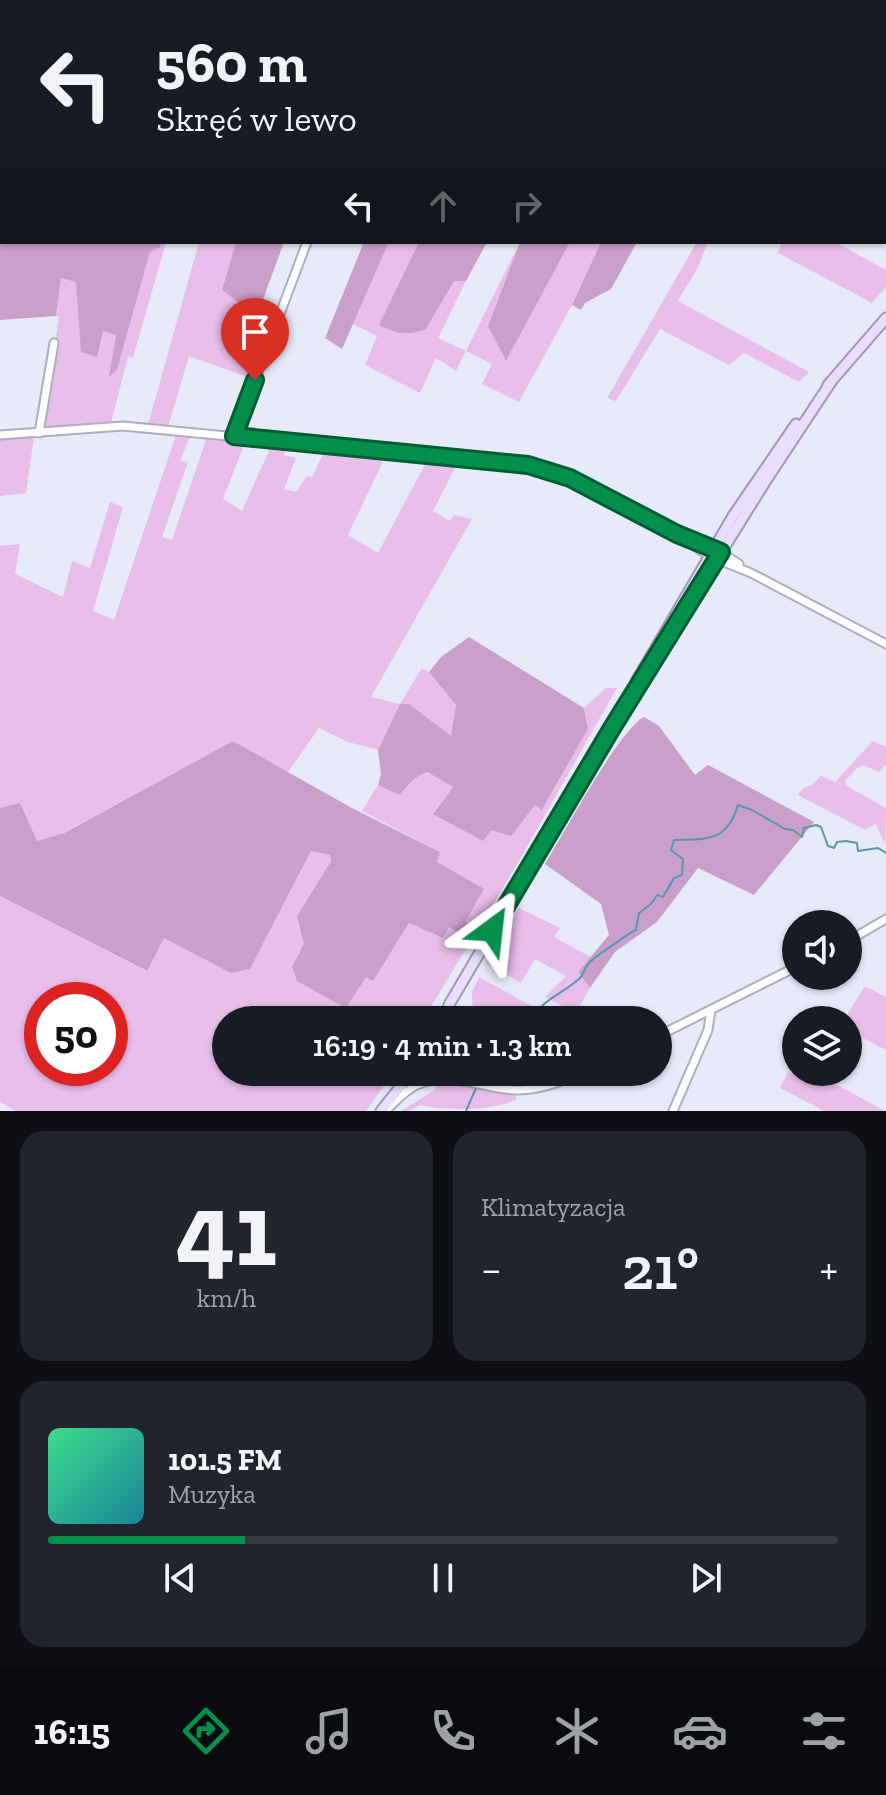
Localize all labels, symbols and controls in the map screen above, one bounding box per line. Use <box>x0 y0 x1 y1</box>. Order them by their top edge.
text: 560 m <box>156 29 307 96</box>
icon: left <box>24 32 128 136</box>
text: Skręć w lewo <box>156 97 357 140</box>
icon: left <box>337 184 381 228</box>
icon: ahead <box>421 184 465 228</box>
icon: right <box>505 184 549 228</box>
pin <box>221 298 289 380</box>
icon: arrive <box>233 310 277 354</box>
position arrow <box>450 888 534 972</box>
map controls <box>782 910 862 1086</box>
button: sound <box>782 910 862 990</box>
speed limit sign: 50 <box>24 982 128 1086</box>
button: layers <box>782 1006 862 1086</box>
text: 16:19 · 4 min · 1.3 km <box>313 1028 571 1064</box>
text: 41 <box>176 1167 277 1292</box>
text: Klimatyzacja <box>481 1191 626 1223</box>
text: 21° <box>622 1232 699 1304</box>
text: − <box>481 1242 502 1295</box>
text: + <box>819 1242 838 1295</box>
text: km/h <box>197 1282 256 1314</box>
text: 101.5 FM <box>168 1442 282 1478</box>
text: Muzyka <box>168 1478 256 1510</box>
icon: previous <box>158 1556 202 1600</box>
icon: pause <box>421 1556 465 1600</box>
icon: next <box>684 1556 728 1600</box>
icon: directions <box>178 1703 234 1759</box>
icon: music <box>301 1703 357 1759</box>
icon: phone <box>425 1703 481 1759</box>
icon: climate <box>549 1703 605 1759</box>
icon: car <box>672 1703 728 1759</box>
icon: filters <box>796 1703 852 1759</box>
text: 16:15 <box>34 1710 110 1753</box>

